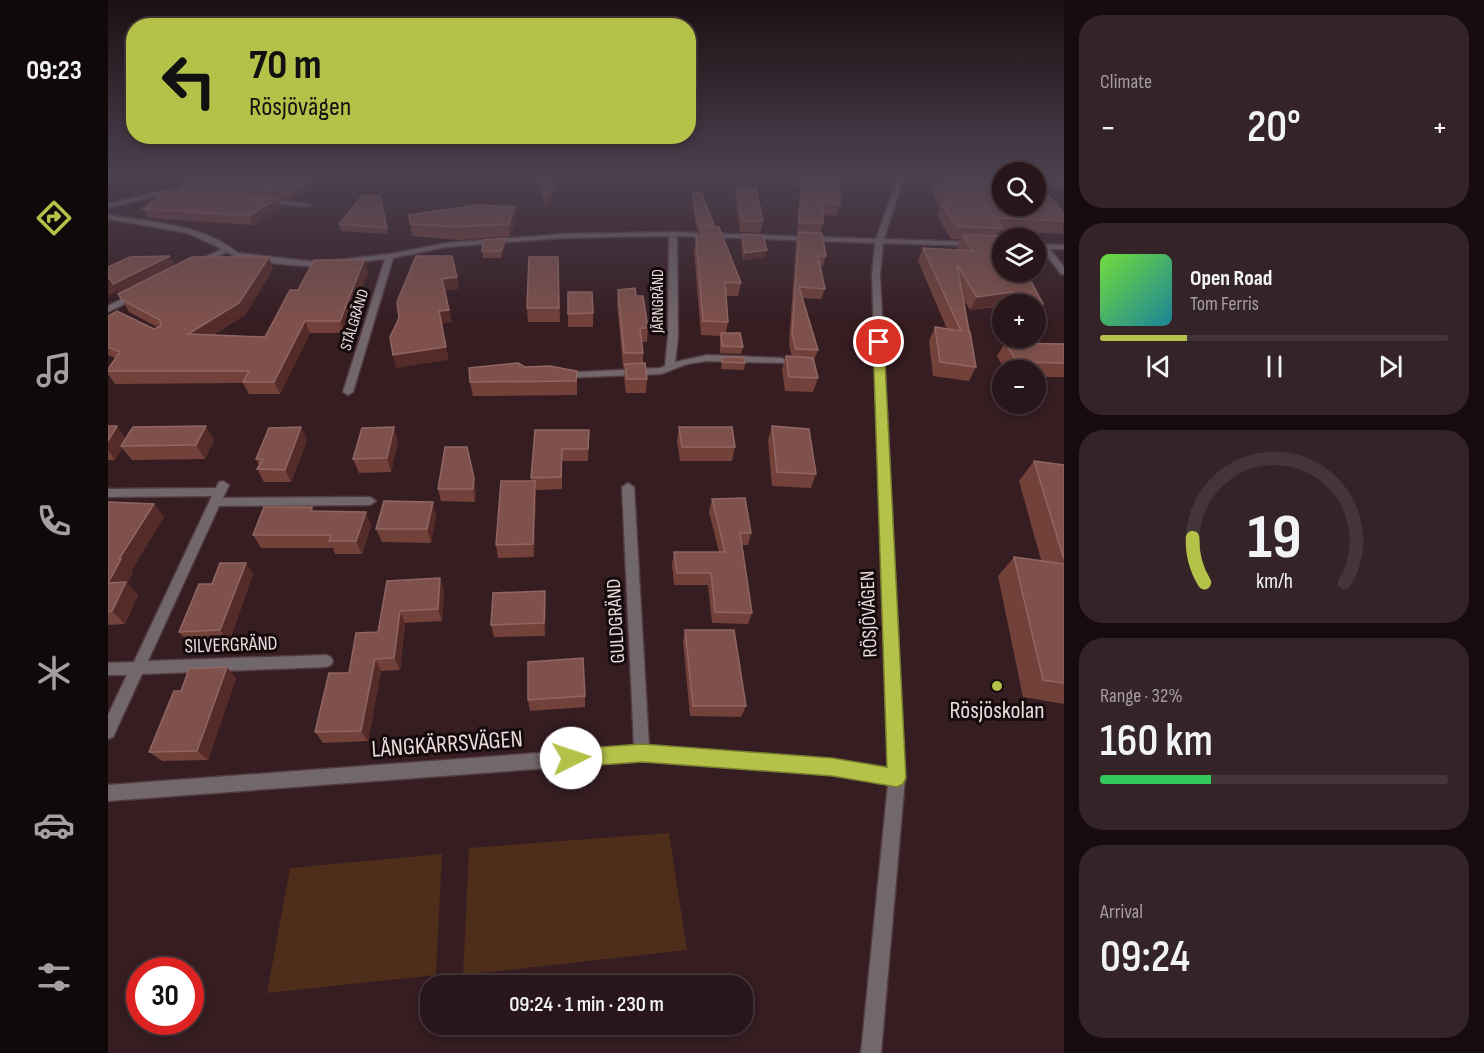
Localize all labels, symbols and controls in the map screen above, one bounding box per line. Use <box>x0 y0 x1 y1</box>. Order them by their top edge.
text: 70 m <box>249 40 322 91</box>
icon: left <box>150 42 228 120</box>
text: 09:23 <box>26 55 82 87</box>
text: Climate <box>1100 70 1152 94</box>
text: Rösjövägen <box>249 91 351 123</box>
text: 20° <box>1247 100 1301 155</box>
text: − <box>1100 108 1116 148</box>
text: + <box>1432 108 1448 148</box>
map controls <box>992 162 1046 414</box>
button: search <box>992 162 1046 216</box>
icon: directions <box>33 197 75 239</box>
button: layers <box>992 228 1046 282</box>
text: Open Road <box>1190 265 1272 292</box>
street label: JÄRNGRÄND <box>649 269 668 334</box>
street label: STÅLGRÄND <box>337 287 373 353</box>
text: Tom Ferris <box>1190 292 1259 316</box>
button: + <box>992 294 1046 348</box>
pin <box>853 316 904 367</box>
icon: arrive <box>862 325 895 358</box>
icon: music <box>33 349 75 391</box>
icon: previous <box>1142 350 1175 383</box>
icon: pause <box>1258 350 1291 383</box>
icon: next <box>1374 350 1407 383</box>
button: − <box>992 360 1046 414</box>
icon: phone <box>33 500 75 542</box>
text: 19 <box>1247 502 1301 577</box>
street label: RÖSJÖVÄGEN <box>855 570 883 658</box>
text: km/h <box>1255 570 1293 595</box>
street label: GULDGRÄND <box>602 578 630 664</box>
street label: SILVERGRÄND <box>184 631 278 659</box>
icon: climate <box>33 652 75 694</box>
marker: Rösjöskolan <box>990 679 1004 693</box>
text: Range · 32% <box>1100 684 1183 708</box>
place label: Rösjöskolan <box>950 696 1044 725</box>
text: 160 km <box>1100 714 1213 769</box>
street label: LÅNGKÄRRSVÄGEN <box>370 724 524 764</box>
position arrow <box>539 726 603 790</box>
icon: car <box>33 804 75 846</box>
text: Arrival <box>1100 900 1143 924</box>
text: 09:24 <box>1100 930 1190 985</box>
icon: filters <box>33 956 75 998</box>
speed limit sign: 30 <box>126 957 204 1035</box>
text: 09:24 · 1 min · 230 m <box>509 991 664 1018</box>

